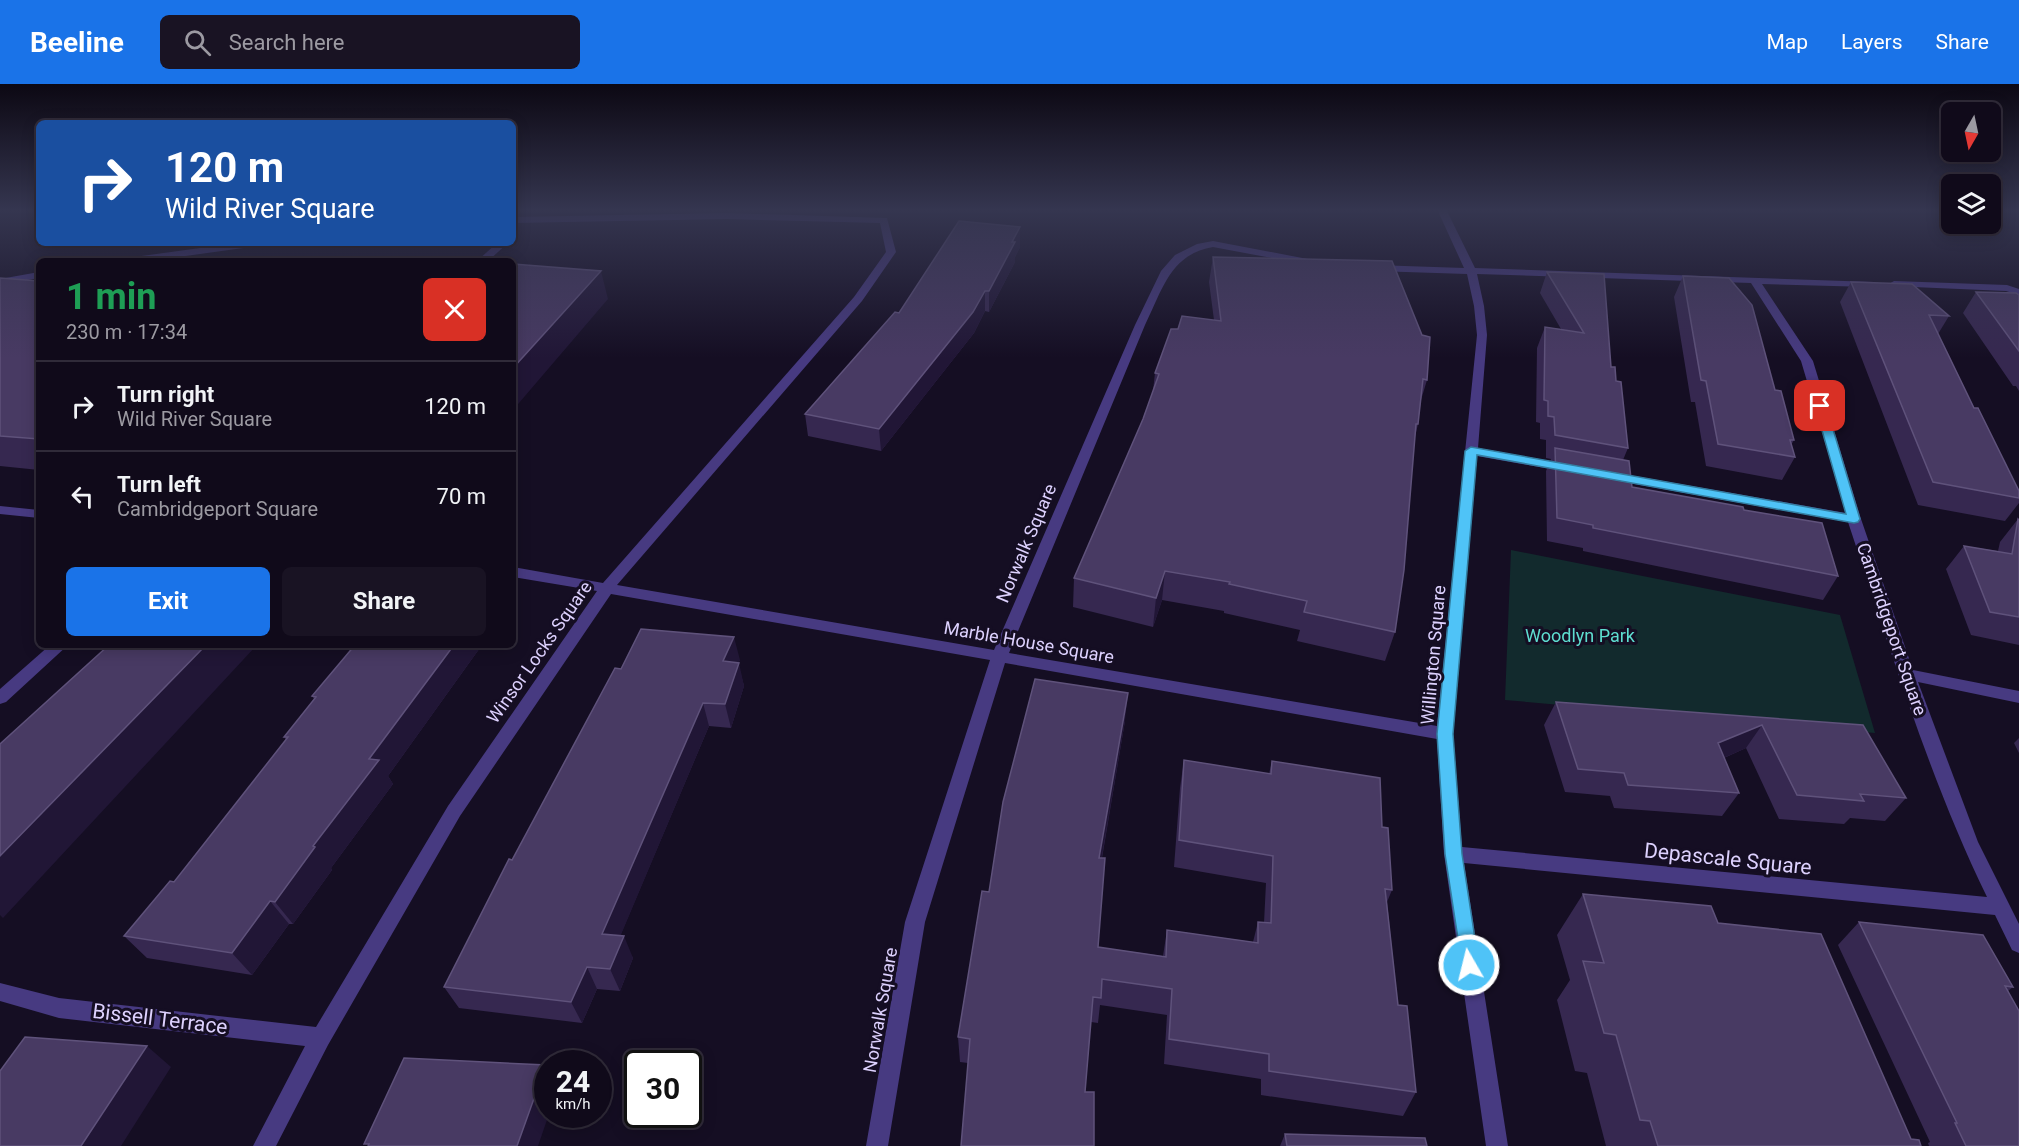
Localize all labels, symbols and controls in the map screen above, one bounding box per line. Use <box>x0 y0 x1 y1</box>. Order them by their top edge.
search box <box>160 15 580 69</box>
text: Beeline <box>30 26 124 59</box>
icon: search <box>181 26 214 59</box>
text: Search here <box>229 30 345 55</box>
text: Map <box>1766 30 1808 54</box>
text: Layers <box>1841 30 1902 54</box>
text: Share <box>1935 30 1989 54</box>
north arrow <box>1941 102 2001 162</box>
map controls <box>1941 102 2001 234</box>
text: 120 m <box>165 143 284 192</box>
icon: right <box>66 144 144 222</box>
button: layers <box>1941 174 2001 234</box>
text: Wild River Square <box>165 193 374 225</box>
text: 1 min <box>66 276 157 318</box>
button: close <box>423 278 486 341</box>
text: 230 m · 17:34 <box>66 320 187 344</box>
pin <box>1794 380 1845 431</box>
text: Turn right <box>117 382 214 407</box>
icon: arrive <box>1803 389 1836 422</box>
icon: right <box>66 390 99 423</box>
text: 120 m <box>424 394 486 419</box>
text: Wild River Square <box>117 407 272 431</box>
text: Turn left <box>117 472 201 497</box>
icon: left <box>66 480 99 513</box>
street label: Norwalk Square <box>992 481 1060 605</box>
text: 70 m <box>437 484 486 509</box>
text: Cambridgeport Square <box>117 497 318 521</box>
street label: Cambridgeport Square <box>1853 540 1931 718</box>
button: Exit <box>66 567 270 636</box>
button: Share <box>282 567 486 636</box>
street label: Winsor Locks Square <box>482 577 596 727</box>
street label: Willington Square <box>1416 584 1450 726</box>
street label: Marble House Square <box>942 617 1116 667</box>
park label: Woodlyn Park <box>1525 625 1636 646</box>
street label: Depascale Square <box>1643 838 1813 880</box>
position arrow <box>1437 933 1501 997</box>
street label: Norwalk Square <box>859 946 901 1074</box>
street label: Bissell Terrace <box>91 999 229 1039</box>
speed limit sign: 30 <box>624 1050 702 1128</box>
text: 24 <box>556 1064 590 1099</box>
text: km/h <box>555 1095 591 1113</box>

